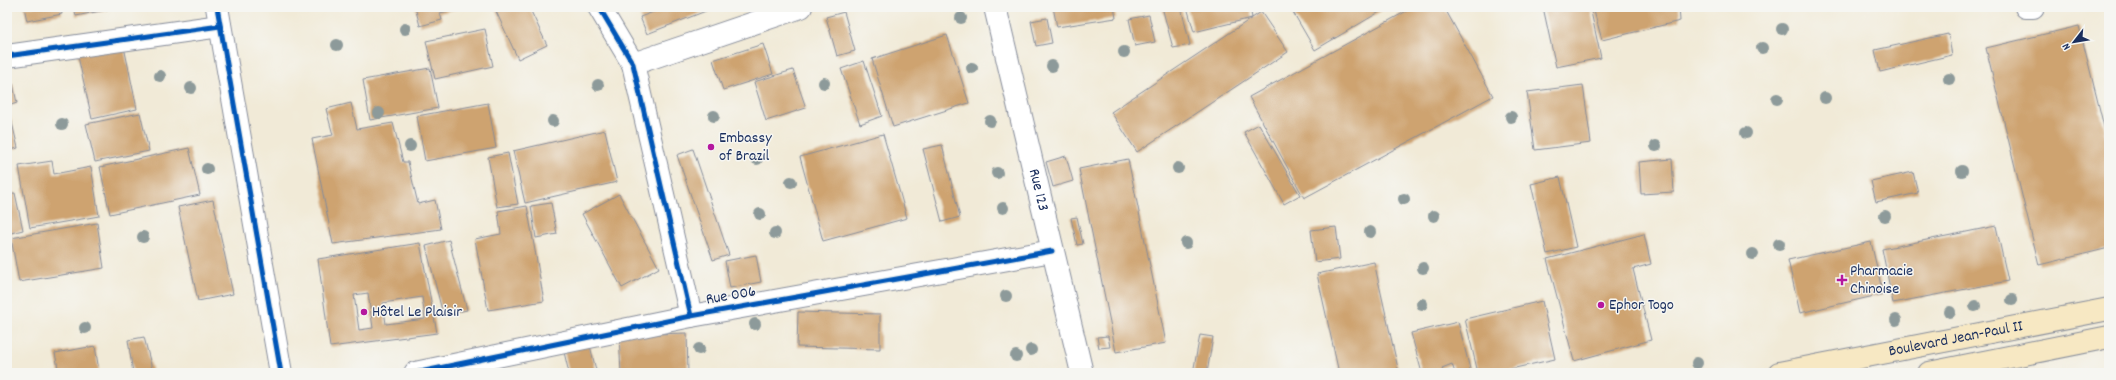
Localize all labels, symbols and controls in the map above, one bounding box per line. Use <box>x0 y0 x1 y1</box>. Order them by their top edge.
north arrow <box>2054 22 2094 62</box>
text: N <box>2059 39 2075 53</box>
place label: Embassy of Brazil <box>719 127 772 168</box>
marker: Embassy of Brazil <box>706 142 716 152</box>
street label: Rue 123 <box>1022 166 1055 214</box>
place label: Pharmacie Chinoise <box>1850 260 1913 301</box>
marker: Pharmacie Chinoise <box>1837 275 1847 285</box>
street label: Rue 006 <box>704 280 758 312</box>
place label: Ephor Togo <box>1609 294 1674 317</box>
marker: Ephor Togo <box>1596 300 1606 310</box>
place label: Hôtel Le Plaisir <box>372 301 462 324</box>
marker: Hôtel Le Plaisir <box>359 307 369 317</box>
street label: Boulevard Jean-Paul II <box>1887 314 2025 363</box>

